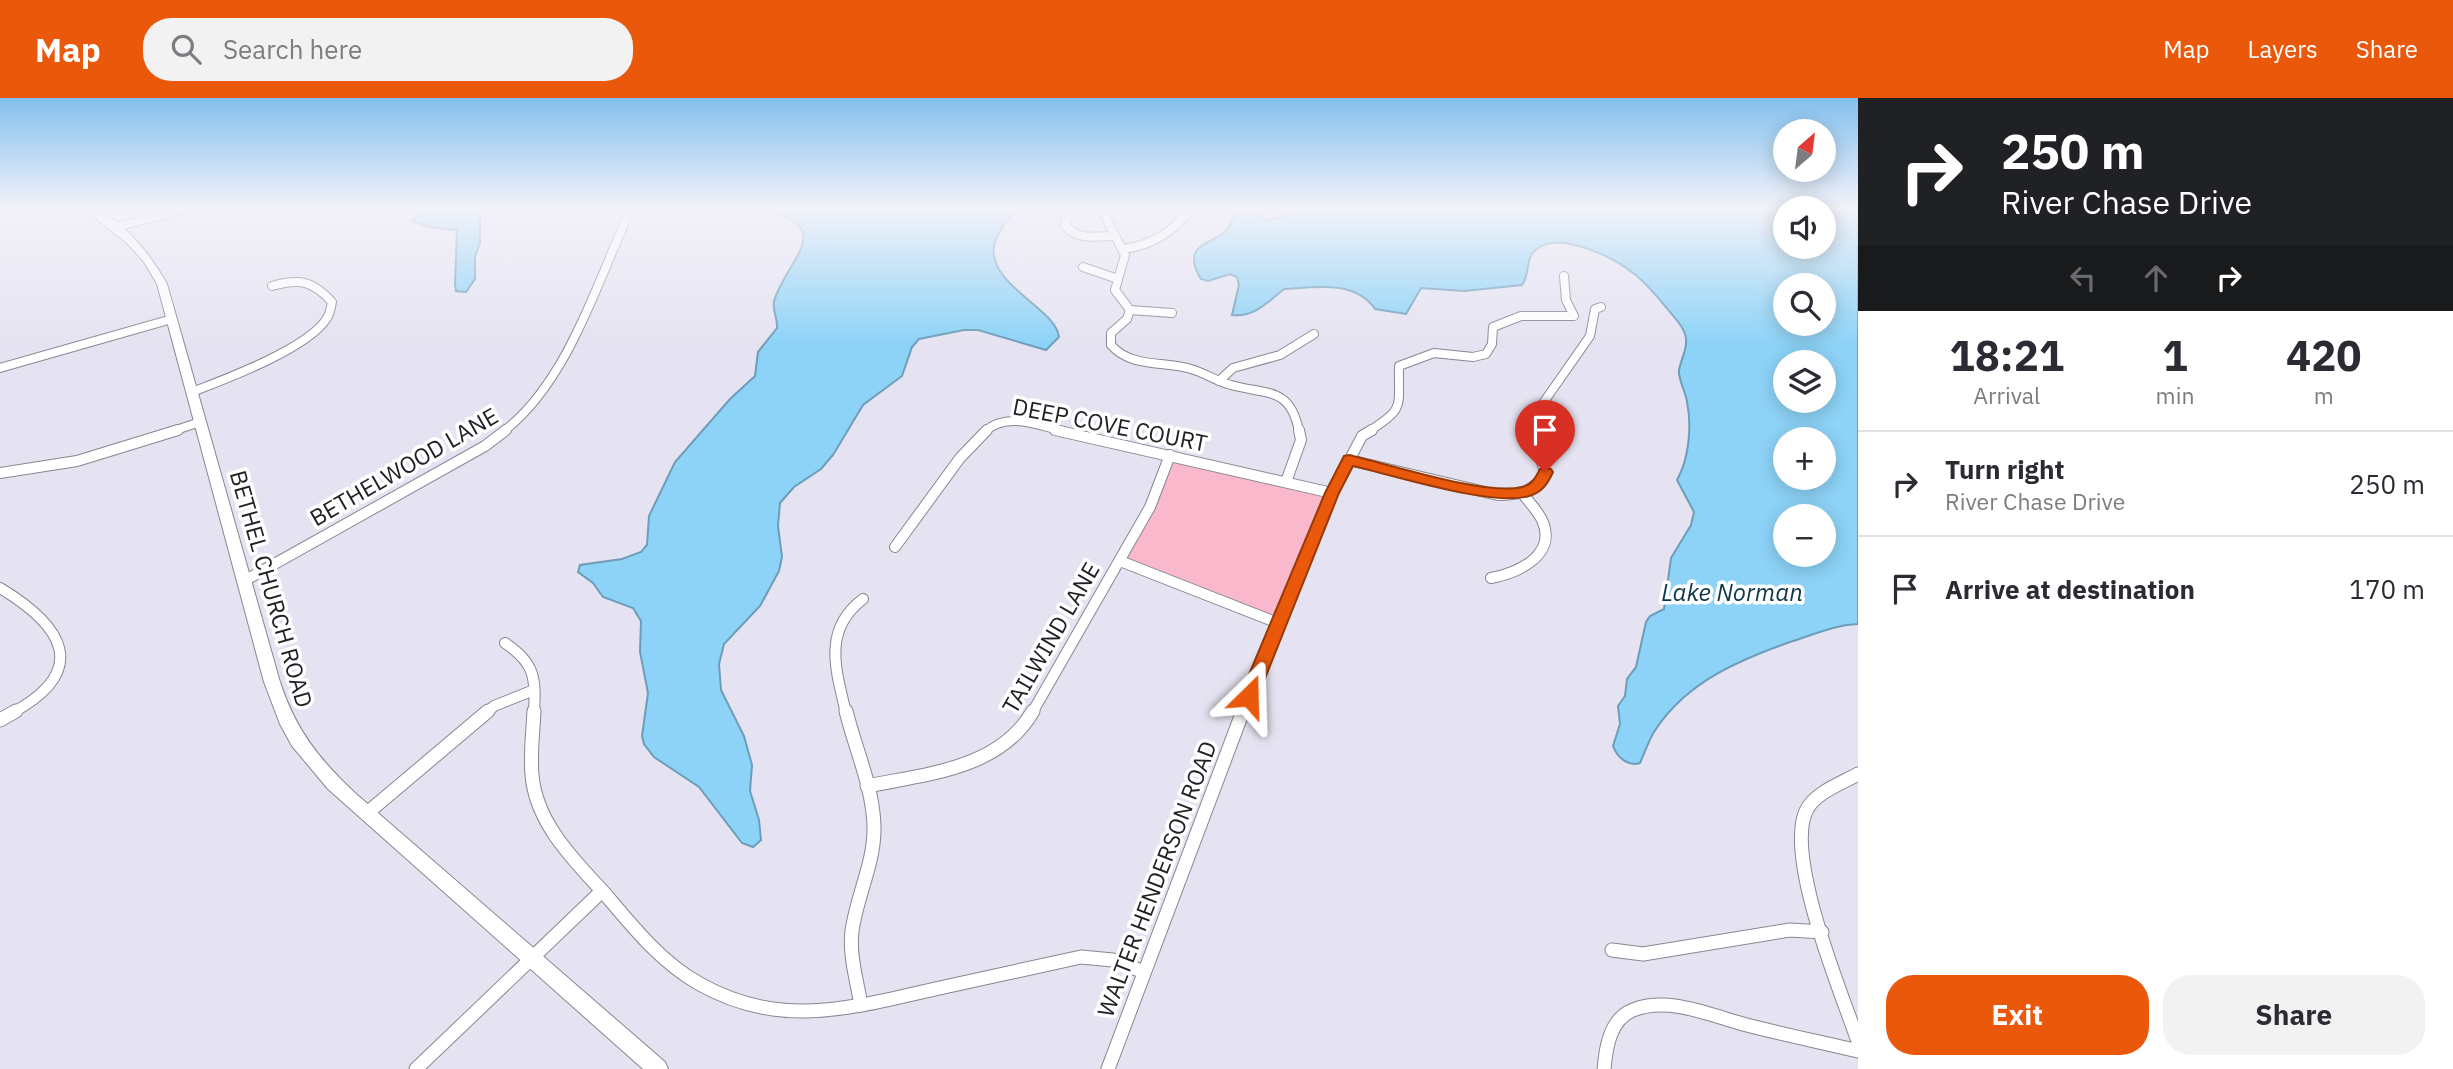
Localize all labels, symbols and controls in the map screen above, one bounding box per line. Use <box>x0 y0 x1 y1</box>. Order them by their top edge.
search box <box>143 18 633 81</box>
text: Map <box>35 28 101 71</box>
icon: search <box>167 30 205 68</box>
text: Search here <box>223 32 362 66</box>
text: Map <box>2163 33 2210 65</box>
text: Layers <box>2248 33 2318 65</box>
text: Share <box>2356 33 2418 65</box>
north arrow <box>1773 119 1836 182</box>
map controls <box>1773 119 1836 567</box>
text: 250 m <box>2001 119 2145 182</box>
icon: right <box>1886 126 1977 217</box>
text: River Chase Drive <box>2001 181 2252 223</box>
button: sound <box>1773 196 1836 259</box>
icon: left <box>2064 259 2102 297</box>
icon: ahead <box>2137 259 2175 297</box>
icon: right <box>2210 259 2248 297</box>
button: search <box>1773 273 1836 336</box>
text: 18:21 <box>1949 328 2064 383</box>
text: 1 <box>2162 328 2188 383</box>
text: 420 <box>2286 328 2362 383</box>
button: layers <box>1773 350 1836 413</box>
text: Arrival <box>1973 380 2040 410</box>
text: min <box>2156 380 2194 410</box>
text: m <box>2314 380 2334 410</box>
street label: DEEP COVE COURT <box>1010 390 1210 458</box>
street label: BETHELWOOD LANE <box>304 400 503 532</box>
pin <box>1515 400 1575 472</box>
icon: arrive <box>1526 411 1564 449</box>
button: + <box>1773 427 1836 490</box>
text: Turn right <box>1945 452 2064 486</box>
icon: right <box>1886 465 1924 503</box>
street label: BETHEL CHURCH ROAD <box>224 467 320 711</box>
text: 250 m <box>2349 467 2425 501</box>
text: River Chase Drive <box>1945 486 2125 516</box>
button: − <box>1773 504 1836 567</box>
street label: TAILWIND LANE <box>995 557 1106 718</box>
icon: arrive <box>1886 570 1924 608</box>
text: Arrive at destination <box>1945 572 2195 606</box>
text: 170 m <box>2349 572 2425 606</box>
water label: Lake Norman <box>1661 576 1803 608</box>
position arrow <box>1212 659 1286 733</box>
street label: WALTER HENDERSON ROAD <box>1090 736 1223 1021</box>
button: Exit <box>1886 975 2149 1055</box>
button: Share <box>2163 975 2425 1055</box>

